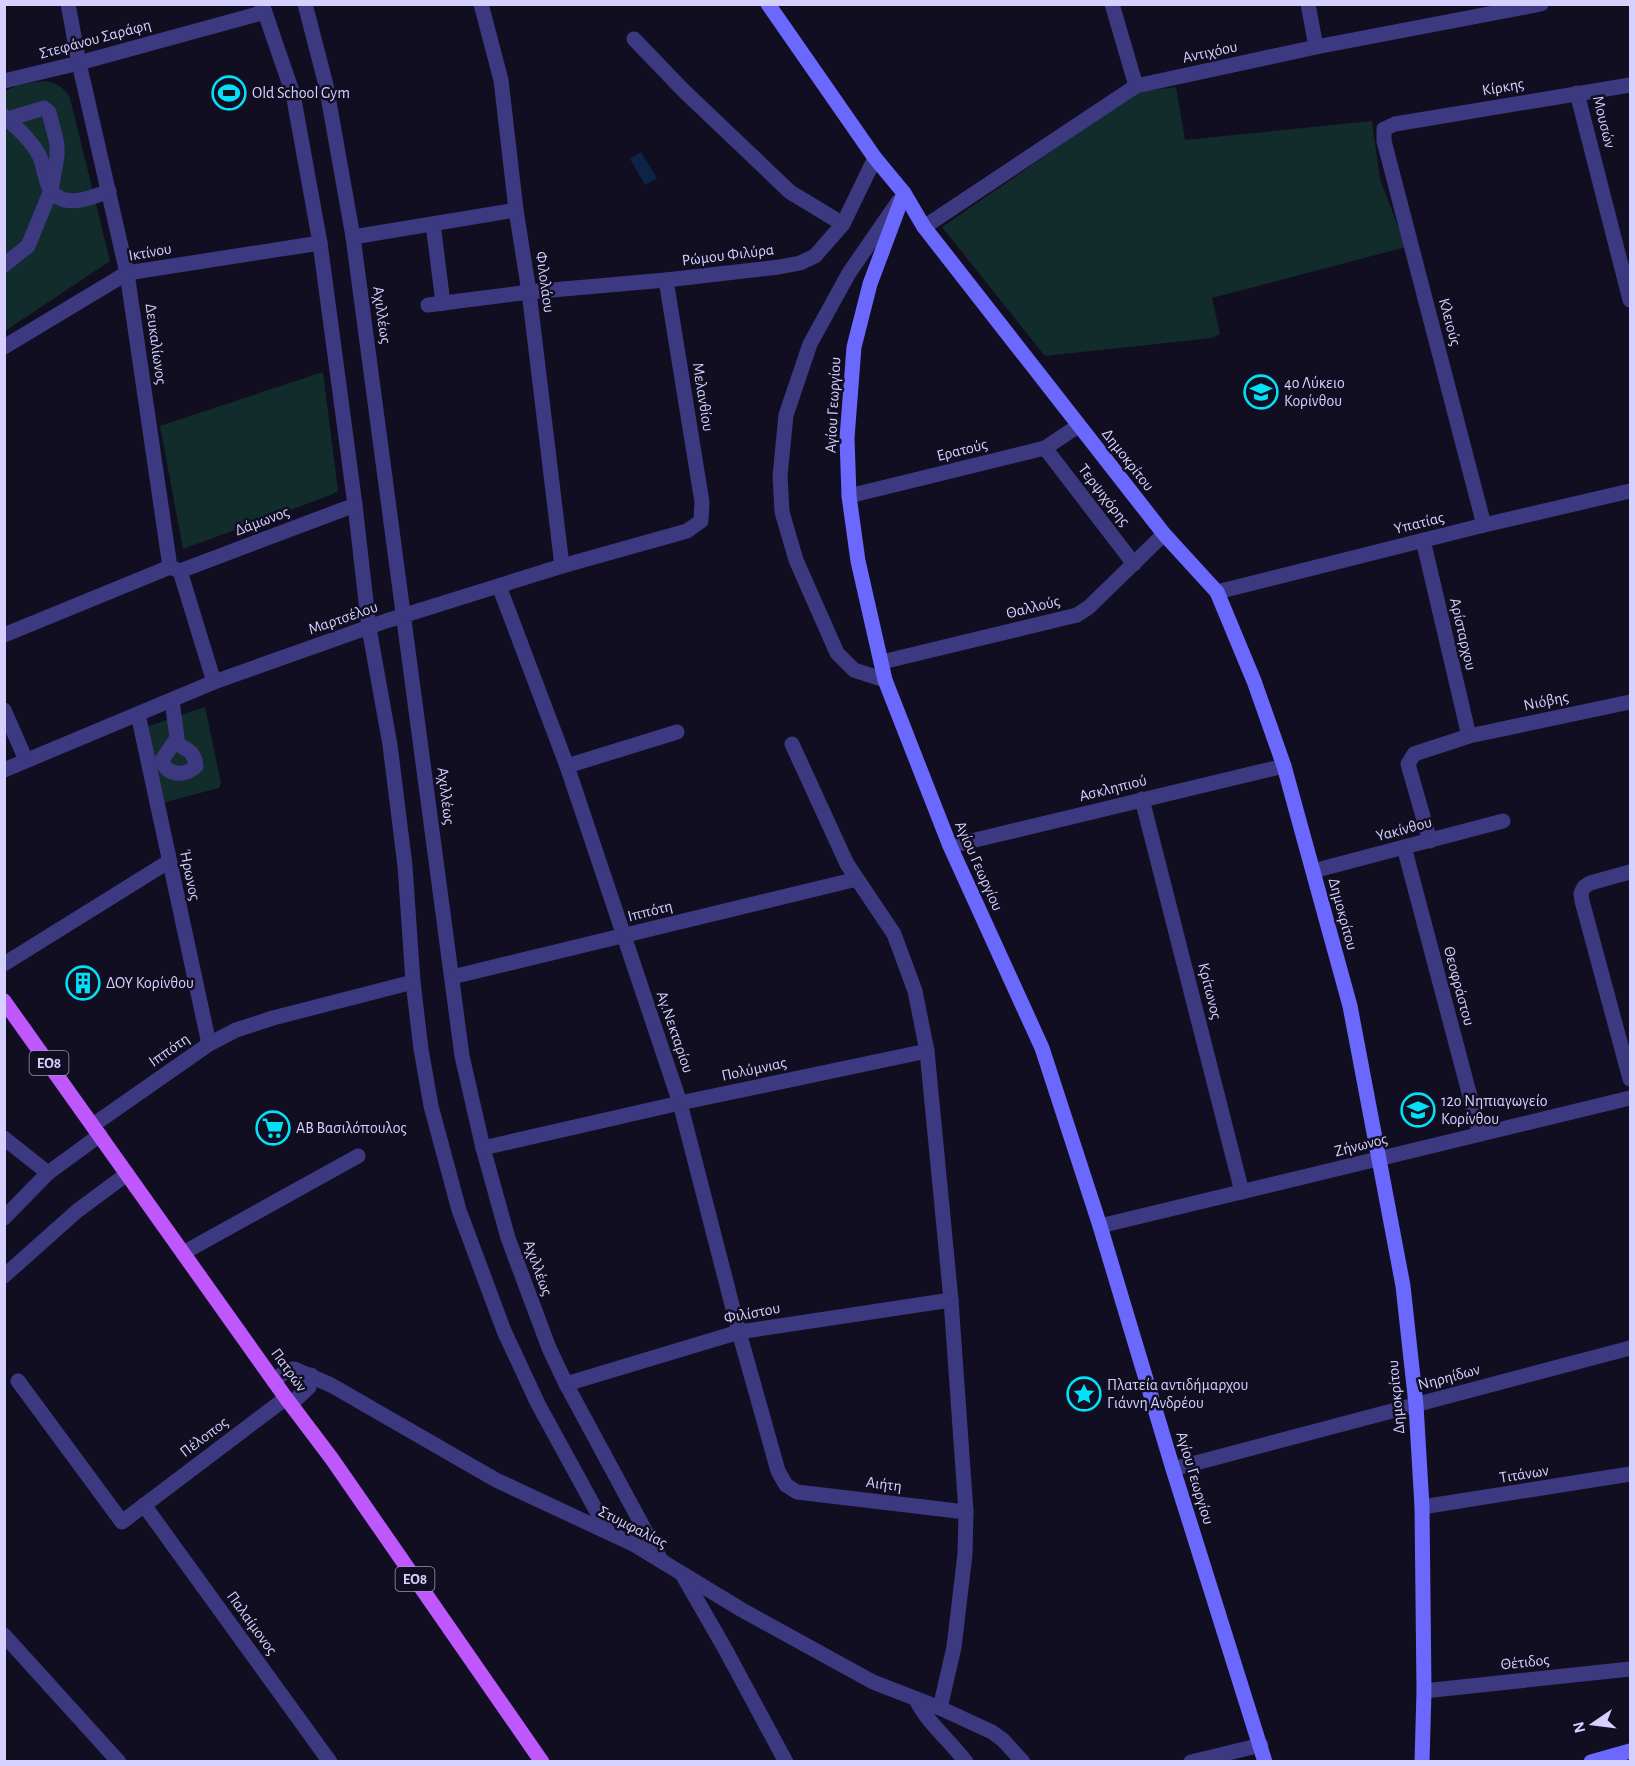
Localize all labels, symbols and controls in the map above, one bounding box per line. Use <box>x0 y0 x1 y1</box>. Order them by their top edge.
street label: Στεφάνου Σαράφη <box>37 16 153 62</box>
street label: Αντιχόου <box>1181 38 1239 66</box>
sports icon: Old School Gym <box>211 75 247 111</box>
street label: Κίρκης <box>1481 75 1525 100</box>
place label: Old School Gym <box>252 85 350 102</box>
street label: Μουσών <box>1590 94 1618 150</box>
street label: Ικτίνου <box>127 240 173 264</box>
street label: Ρώμου Φιλύρα <box>681 241 775 269</box>
street label: Φιλολάου <box>533 250 557 314</box>
street label: Αχιλλέως <box>369 285 394 345</box>
street label: Κλειούς <box>1435 296 1464 348</box>
street label: Δευκαλίωνος <box>141 303 170 386</box>
street label: Αγίου Γεωργίου <box>822 357 844 453</box>
street label: Μελανθίου <box>690 362 716 432</box>
school or university icon: 4ο Λύκειο Κορίνθου <box>1243 374 1279 410</box>
place label: 4ο Λύκειο Κορίνθου <box>1284 375 1345 409</box>
street label: Δημοκρίτου <box>1099 426 1157 494</box>
street label: Ερατούς <box>935 436 989 465</box>
street label: Τερψιχόρης <box>1074 461 1133 530</box>
street label: Δάμωνος <box>233 503 292 540</box>
street label: Υπατίας <box>1392 509 1446 538</box>
street label: Θαλλούς <box>1005 593 1062 622</box>
street label: Αρίσταρχου <box>1447 596 1479 672</box>
street label: Μαρτσέλου <box>306 599 380 637</box>
street label: Νιόβης <box>1522 688 1570 715</box>
street label: Αχιλλέως <box>434 766 457 826</box>
street label: Ασκληπιού <box>1078 772 1148 804</box>
street label: Υακίνθου <box>1374 814 1434 844</box>
street label: Αγίου Γεωργίου <box>952 819 1006 913</box>
street label: Ήρωνος <box>176 848 203 902</box>
street label: Δημοκρίτου <box>1326 876 1360 952</box>
street label: Ιππότη <box>626 898 674 924</box>
street label: Θεοφράστου <box>1441 945 1477 1027</box>
street label: Κρίτωνος <box>1194 961 1225 1021</box>
building icon: ΔΟΥ Κορίνθου <box>65 965 101 1001</box>
place label: ΔΟΥ Κορίνθου <box>106 975 194 991</box>
street label: Αγ.Νεκταρίου <box>654 989 696 1075</box>
street label: Ιππότη <box>146 1030 192 1070</box>
road number: ΕΟ8 <box>29 1051 68 1075</box>
street label: Πολύμνιας <box>720 1054 788 1085</box>
school or university icon: 12ο Νηπιαγωγείο Κορίνθου <box>1400 1092 1436 1128</box>
place label: 12ο Νηπιαγωγείο Κορίνθου <box>1441 1093 1548 1127</box>
supermarket icon: ΑΒ Βασιλόπουλος <box>255 1110 291 1146</box>
place label: ΑΒ Βασιλόπουλος <box>296 1120 407 1137</box>
street label: Ζήνωνος <box>1333 1131 1389 1160</box>
street label: Αχιλλέως <box>520 1238 555 1298</box>
street label: Φιλίστου <box>723 1300 781 1326</box>
street label: Πατρών <box>268 1345 310 1395</box>
street label: Δημοκρίτου <box>1385 1359 1407 1435</box>
street label: Νηρηίδων <box>1416 1361 1482 1393</box>
place icon: Πλατεία αντιδήμαρχου Γιάννη Ανδρέου <box>1066 1376 1102 1412</box>
place label: Πλατεία αντιδήμαρχου Γιάννη Ανδρέου <box>1107 1377 1248 1411</box>
street label: Πέλοπος <box>177 1414 232 1461</box>
street label: Αγίου Γεωργίου <box>1173 1430 1217 1526</box>
street label: Τιτάνων <box>1498 1462 1550 1486</box>
street label: Αιήτη <box>865 1474 903 1494</box>
street label: Στυμφαλίας <box>596 1503 670 1552</box>
road number: ΕΟ8 <box>396 1567 434 1591</box>
street label: Παλαίμονος <box>223 1588 280 1658</box>
street label: Θέτιδος <box>1500 1651 1550 1674</box>
north arrow <box>1563 1694 1623 1754</box>
text: N <box>1570 1720 1589 1735</box>

